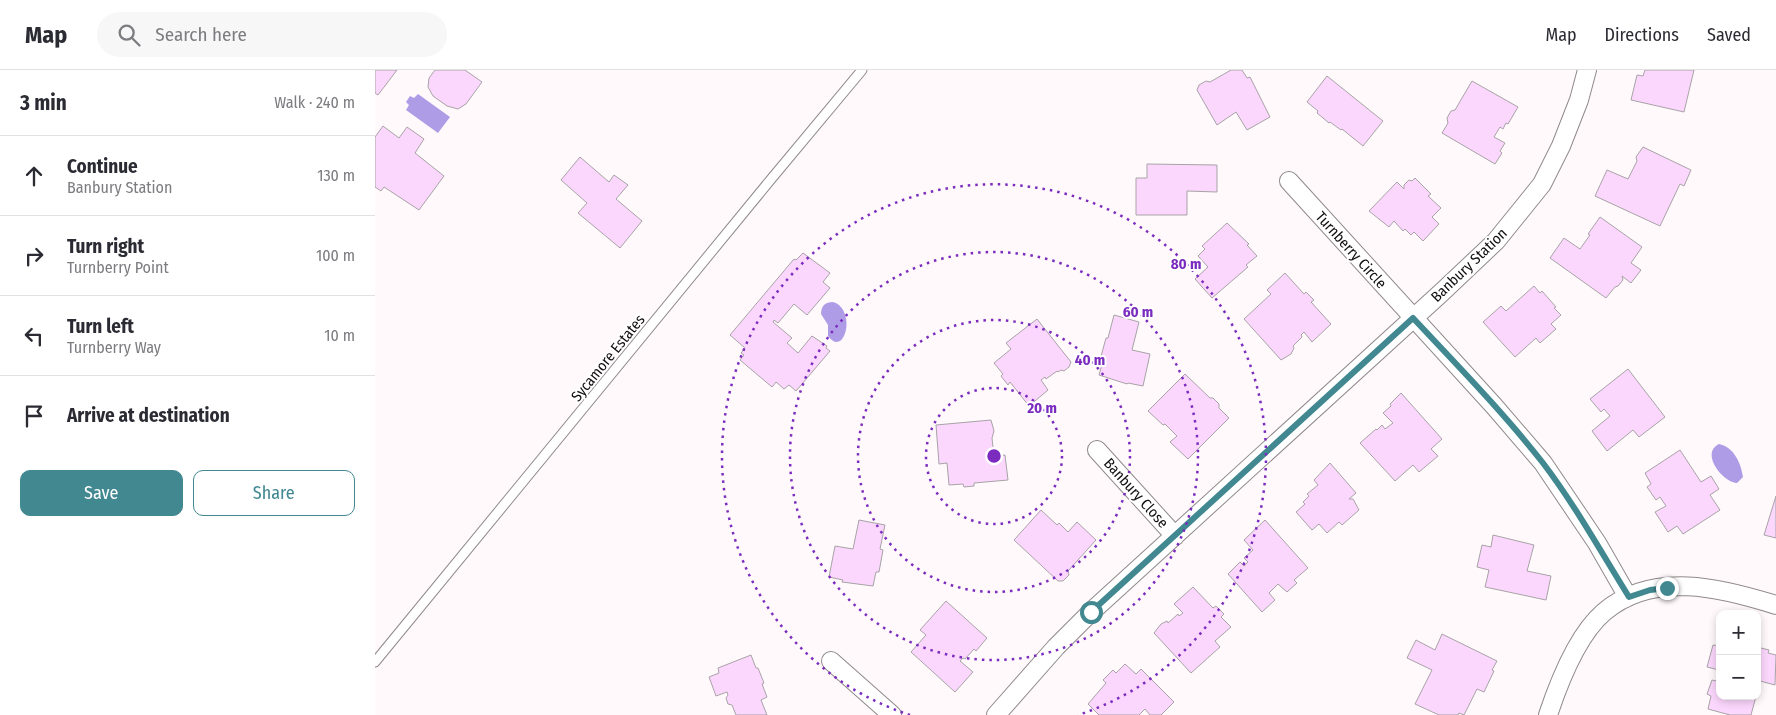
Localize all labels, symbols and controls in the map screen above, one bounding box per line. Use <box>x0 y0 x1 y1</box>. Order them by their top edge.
search box <box>97 12 447 57</box>
text: Map <box>25 21 67 49</box>
icon: search <box>115 21 143 49</box>
text: Search here <box>155 23 247 46</box>
text: Map <box>1545 24 1577 46</box>
text: Directions <box>1605 24 1679 46</box>
text: Saved <box>1707 24 1751 46</box>
text: 3 min <box>20 90 67 116</box>
text: Walk · 240 m <box>274 93 355 112</box>
text: Continue <box>67 155 138 178</box>
icon: ahead <box>20 162 48 190</box>
text: 130 m <box>317 166 355 185</box>
text: Banbury Station <box>67 178 172 197</box>
street label: Turnberry Circle <box>1312 208 1390 292</box>
street label: Banbury Station <box>1427 224 1511 306</box>
text: Turn right <box>67 235 144 258</box>
icon: right <box>20 242 48 270</box>
text: 100 m <box>316 246 355 265</box>
text: 80 m <box>1171 255 1201 273</box>
text: Turnberry Point <box>67 258 169 277</box>
text: 60 m <box>1123 303 1153 321</box>
street label: Sycamore Estates <box>567 311 649 405</box>
text: Turn left <box>67 315 134 338</box>
icon: left <box>20 322 48 350</box>
text: 10 m <box>324 326 355 345</box>
text: Turnberry Way <box>67 338 161 357</box>
text: 40 m <box>1075 351 1105 369</box>
text: 20 m <box>1026 399 1057 417</box>
icon: arrive <box>20 402 48 430</box>
text: Arrive at destination <box>67 404 230 427</box>
centre of rings <box>985 447 1003 465</box>
street label: Banbury Close <box>1100 454 1172 532</box>
button: Save <box>20 470 183 516</box>
button: Share <box>193 470 355 516</box>
route end <box>1656 577 1679 600</box>
route start <box>1080 601 1103 624</box>
map controls <box>1716 610 1761 700</box>
button: + <box>1716 610 1761 655</box>
button: − <box>1716 655 1761 700</box>

